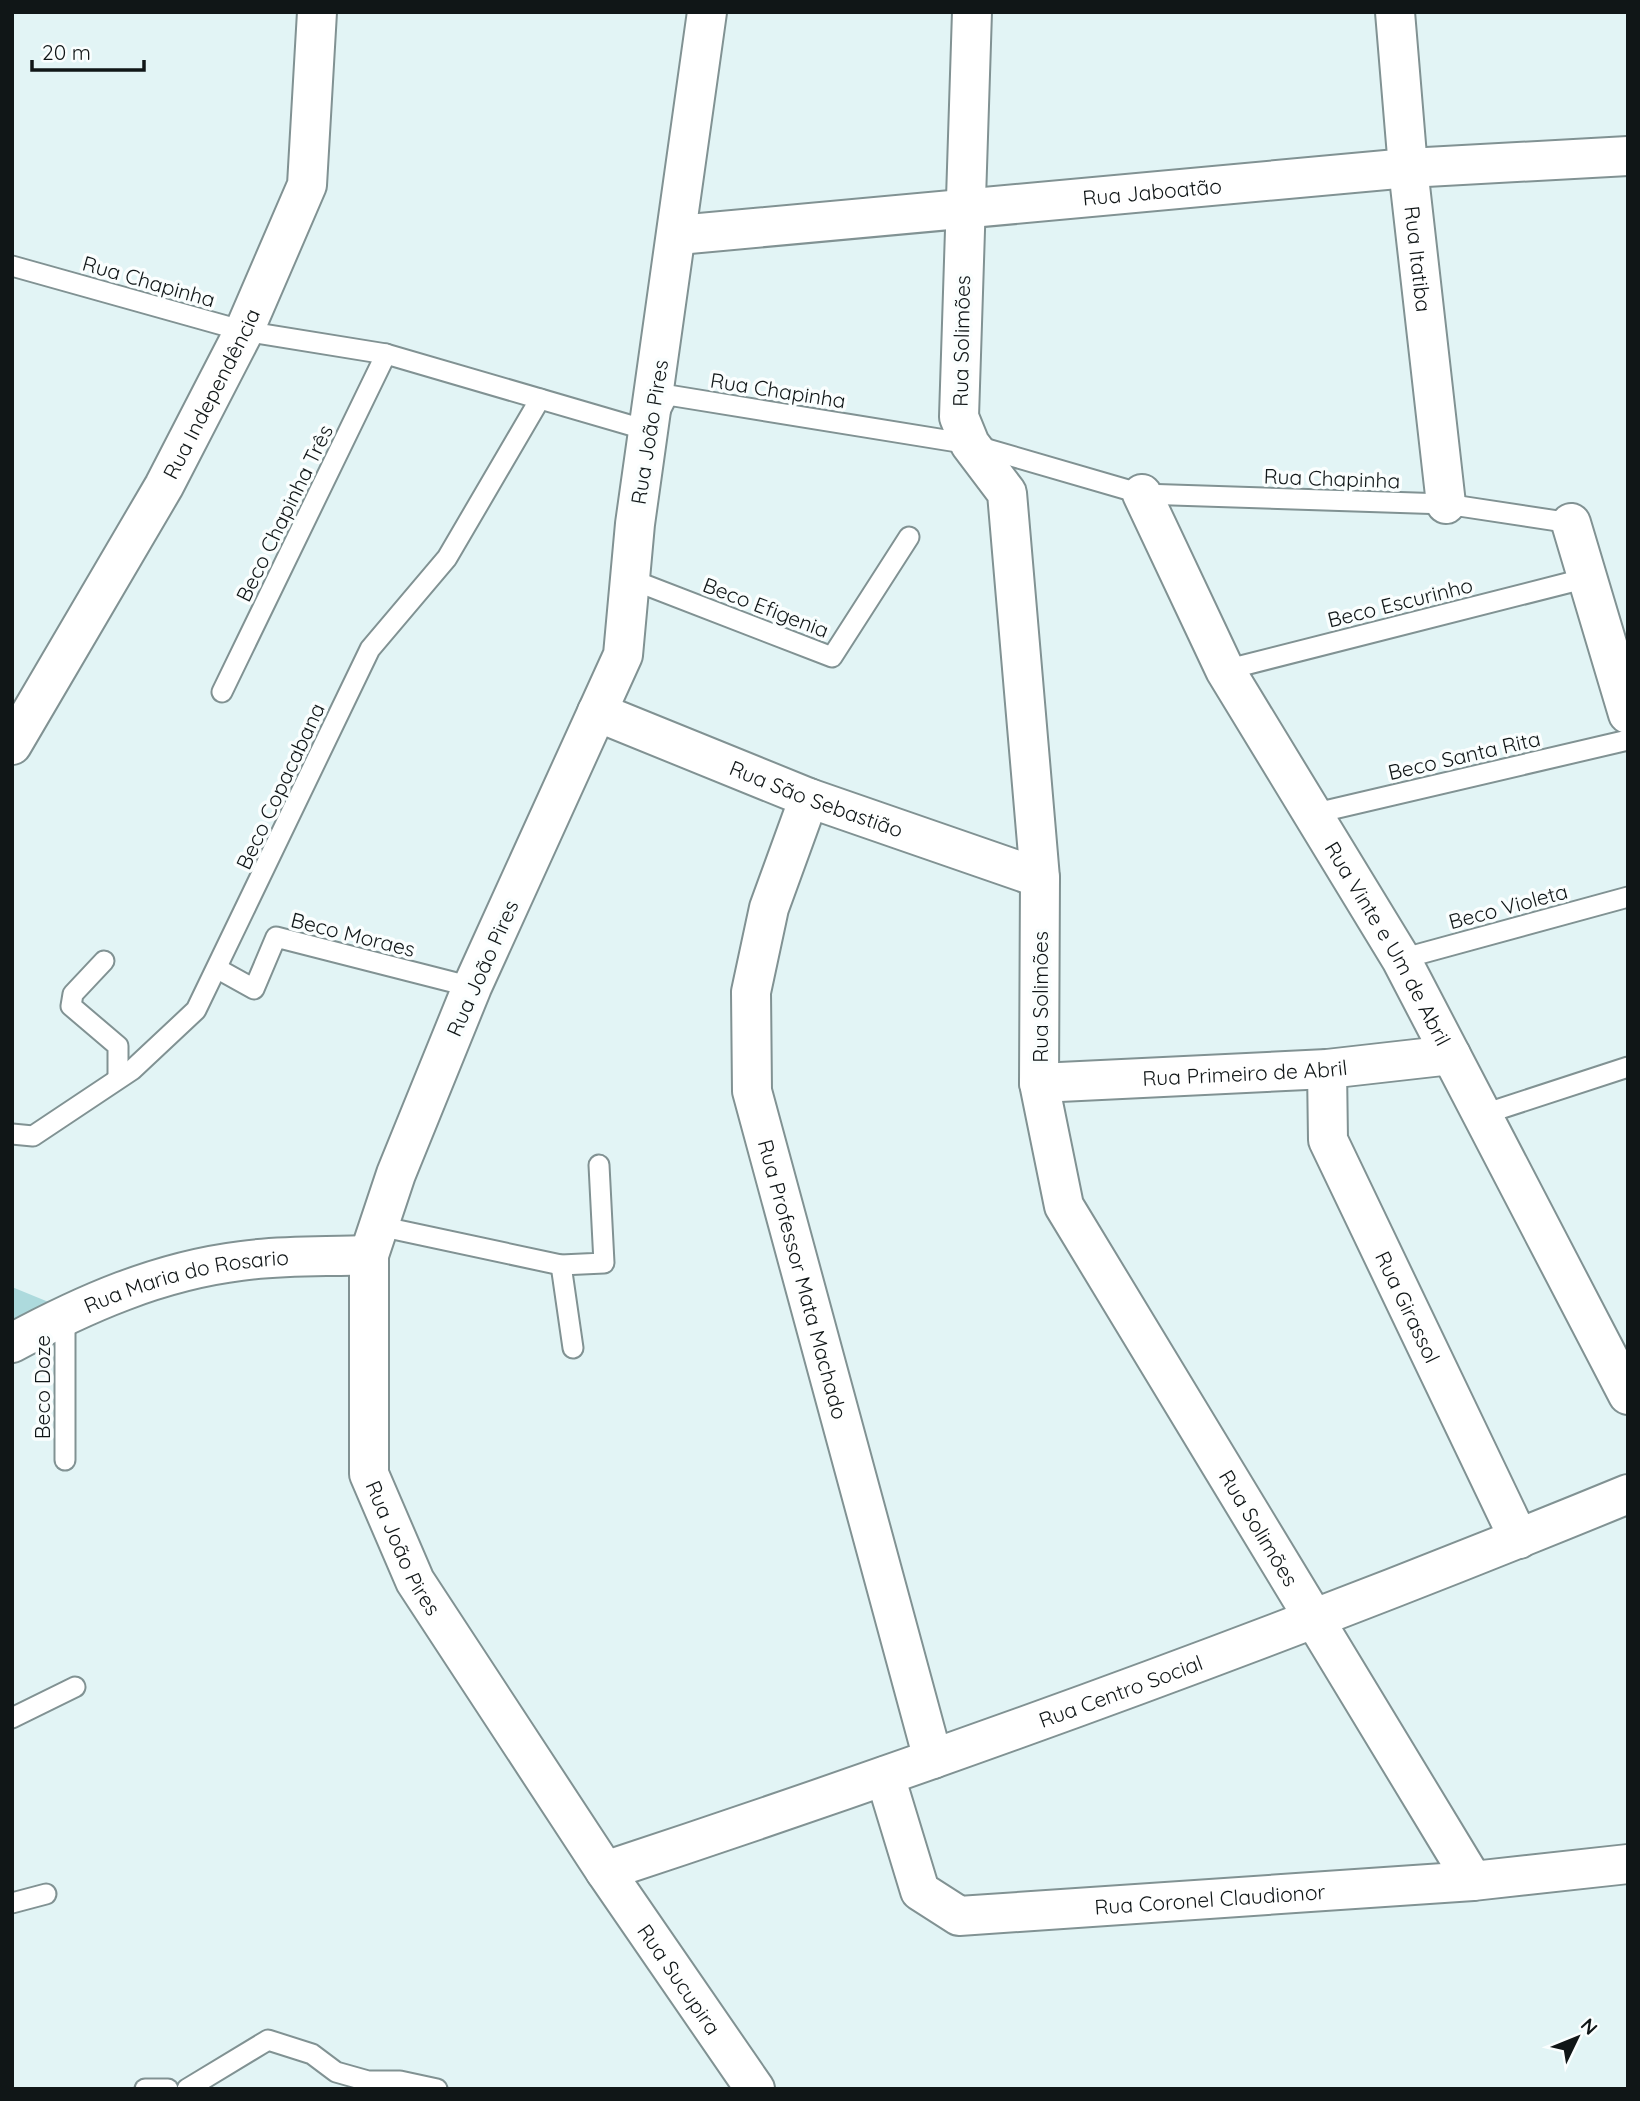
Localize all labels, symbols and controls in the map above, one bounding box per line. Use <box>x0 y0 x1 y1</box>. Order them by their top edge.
scale bar <box>32 28 144 72</box>
text: 20 m <box>42 39 91 65</box>
street label: Rua Jaboatão <box>1081 172 1223 211</box>
street label: Rua Itatiba <box>1399 205 1437 313</box>
street label: Rua Chapinha <box>80 250 218 312</box>
street label: Rua Solimões <box>947 275 975 407</box>
street label: Rua Independência <box>157 305 265 483</box>
street label: Rua João Pires <box>625 358 673 506</box>
street label: Rua Chapinha <box>708 366 848 414</box>
street label: Beco Chapinha Três <box>230 420 338 606</box>
street label: Rua Chapinha <box>1263 463 1401 493</box>
street label: Beco Efigenia <box>699 571 833 643</box>
street label: Beco Escurinho <box>1325 571 1475 633</box>
street label: Beco Copacabana <box>230 699 330 873</box>
street label: Beco Santa Rita <box>1385 725 1543 785</box>
street label: Rua São Sebastião <box>726 754 907 843</box>
street label: Rua Vinte e Um de Abril <box>1319 836 1457 1050</box>
street label: Beco Violeta <box>1446 878 1570 934</box>
street label: Rua João Pires <box>440 896 524 1040</box>
street label: Beco Moraes <box>288 906 418 962</box>
street label: Rua Solimões <box>1027 931 1053 1063</box>
street label: Rua Primeiro de Abril <box>1142 1054 1349 1091</box>
street label: Rua Professor Mata Machado <box>753 1136 853 1422</box>
street label: Rua Maria do Rosario <box>80 1244 289 1319</box>
street label: Rua Girassol <box>1370 1247 1446 1367</box>
street label: Beco Doze <box>29 1335 55 1439</box>
street label: Rua Solimões <box>1214 1465 1304 1591</box>
street label: Rua João Pires <box>360 1476 447 1620</box>
street label: Rua Centro Social <box>1035 1649 1206 1733</box>
street label: Rua Coronel Claudionor <box>1094 1878 1326 1920</box>
street label: Rua Sucupira <box>632 1919 727 2040</box>
north arrow <box>1542 2003 1612 2073</box>
text: N <box>1576 2013 1603 2040</box>

